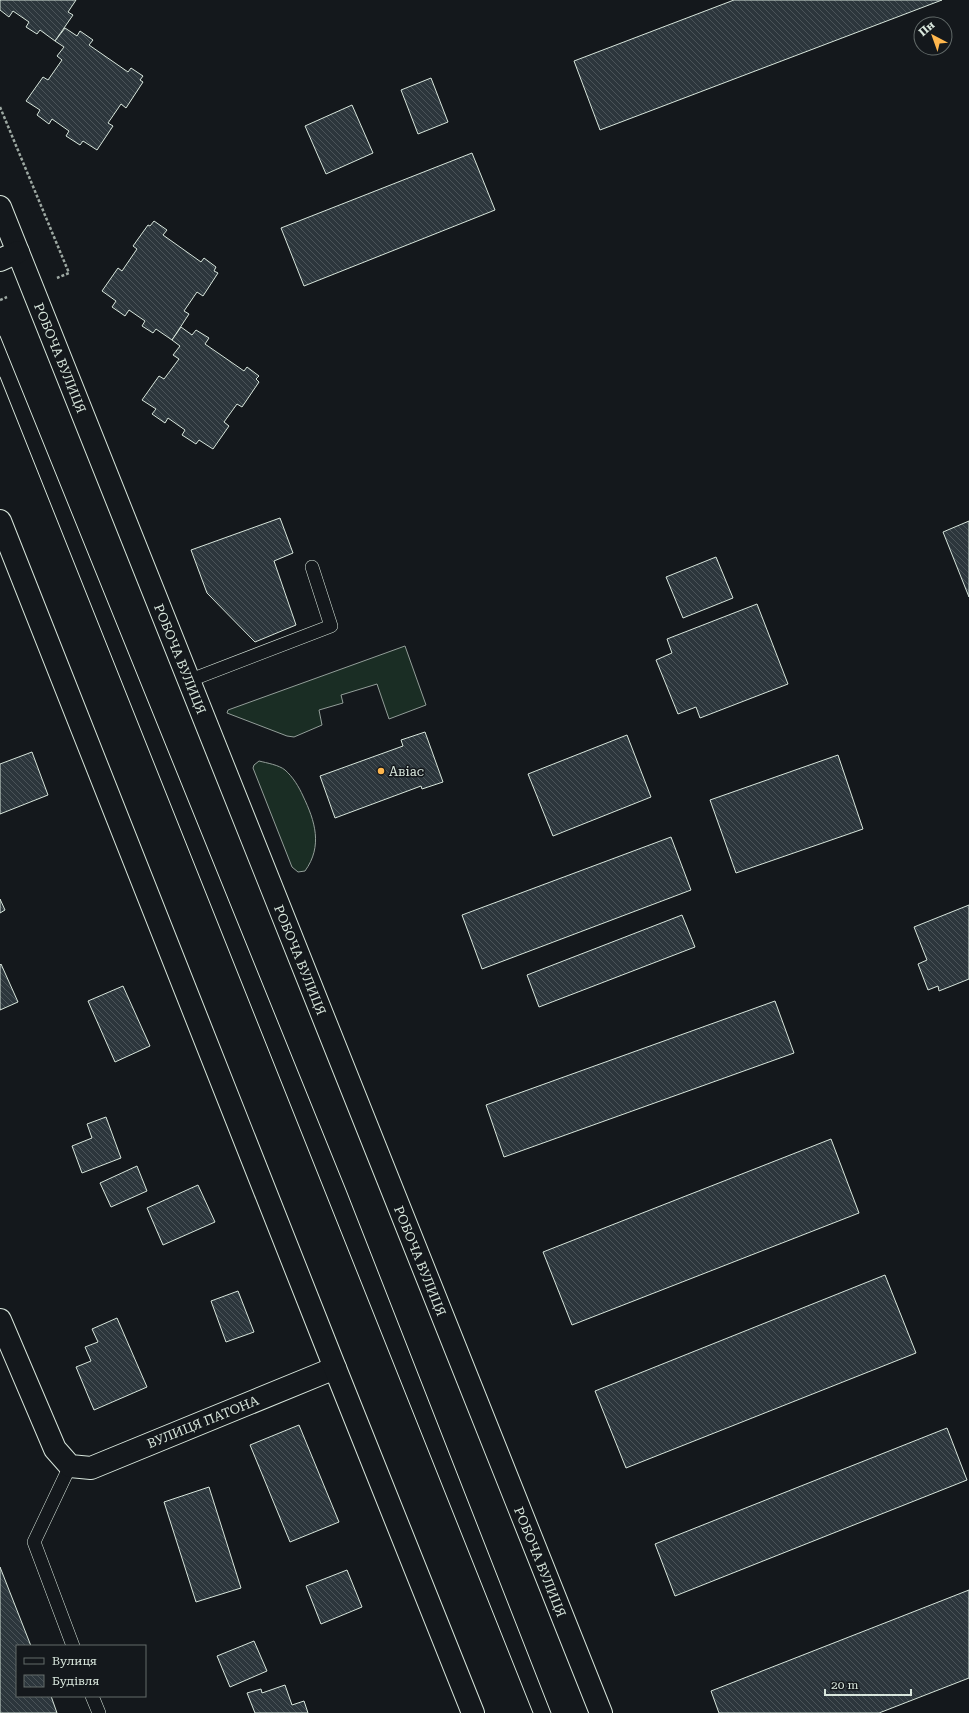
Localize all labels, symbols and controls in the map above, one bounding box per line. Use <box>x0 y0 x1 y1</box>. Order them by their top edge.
north arrow <box>913 16 953 56</box>
text: Пн <box>916 18 938 39</box>
street label: РОБОЧА ВУЛИЦЯ <box>31 301 89 415</box>
street label: РОБОЧА ВУЛИЦЯ <box>151 602 209 716</box>
place label: Авіас <box>389 764 424 779</box>
marker: Авіас <box>376 766 386 776</box>
street label: РОБОЧА ВУЛИЦЯ <box>271 903 329 1017</box>
street label: РОБОЧА ВУЛИЦЯ <box>391 1204 449 1318</box>
street label: ВУЛИЦЯ ПАТОНА <box>145 1393 261 1451</box>
street label: РОБОЧА ВУЛИЦЯ <box>511 1505 569 1619</box>
legend <box>16 1645 146 1697</box>
text: Вулиця <box>52 1654 97 1668</box>
scale bar <box>825 1671 911 1697</box>
text: Будівля <box>52 1674 99 1688</box>
text: 20 m <box>831 1678 858 1692</box>

